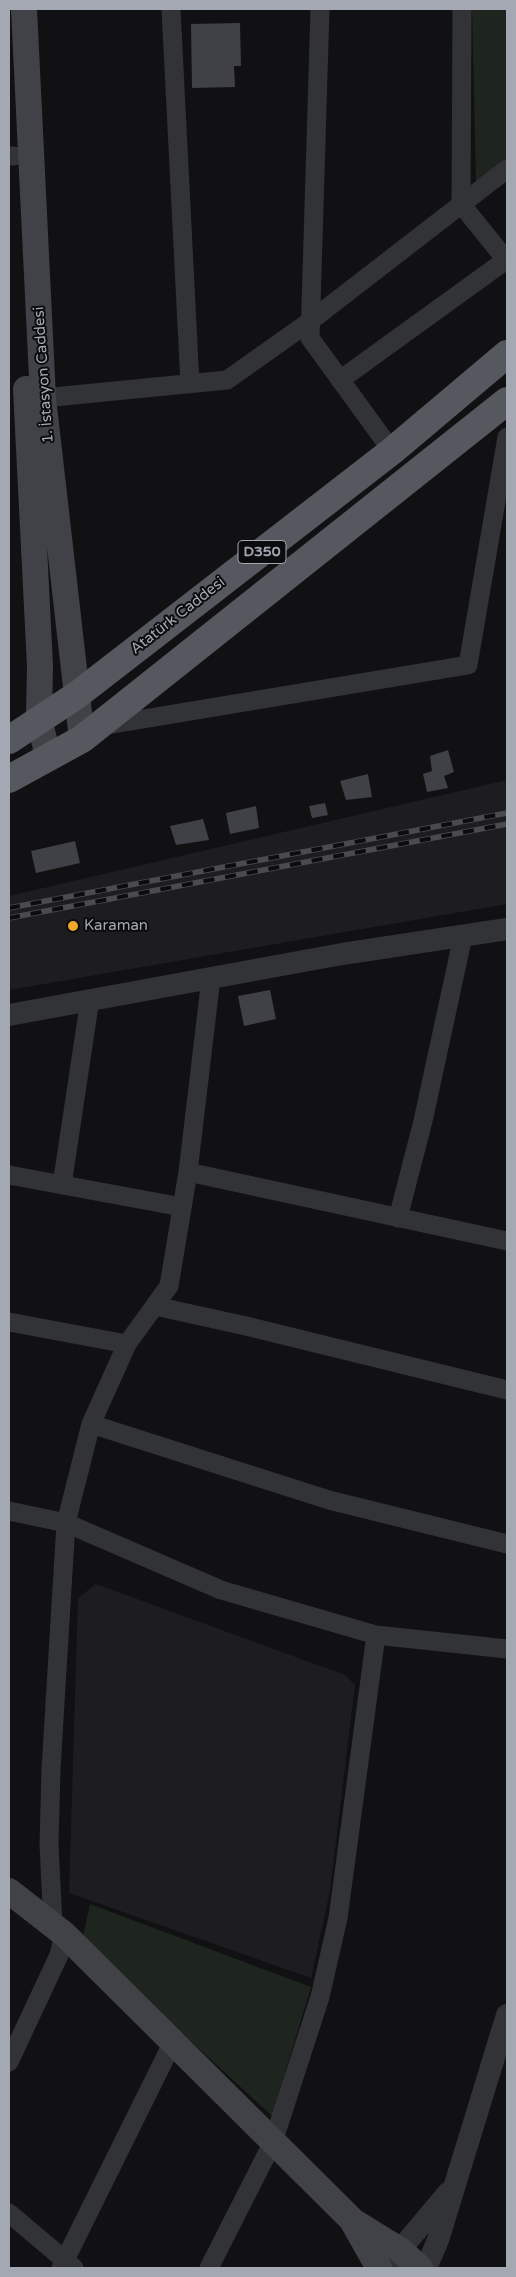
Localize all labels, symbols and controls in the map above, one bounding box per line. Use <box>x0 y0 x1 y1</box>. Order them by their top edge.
street label: 1. İstasyon Caddesi <box>30 306 58 444</box>
road number: D350 <box>238 540 286 564</box>
street label: Atatürk Caddesi <box>127 574 229 658</box>
place label: Karaman <box>84 917 148 935</box>
marker: Karaman <box>66 919 80 933</box>

